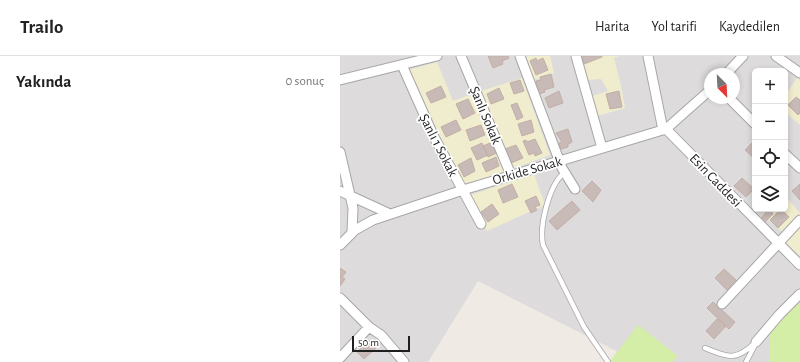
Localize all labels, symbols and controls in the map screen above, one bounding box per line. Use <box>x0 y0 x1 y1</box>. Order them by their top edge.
text: Trailo <box>20 18 63 37</box>
text: Harita <box>595 20 629 34</box>
text: Yol tarifi <box>651 20 697 34</box>
text: Kaydedilen <box>719 20 780 34</box>
north arrow <box>704 68 740 104</box>
map controls <box>752 68 788 212</box>
button: + <box>752 68 788 104</box>
text: Yakında <box>16 73 72 90</box>
text: 0 sonuç <box>286 75 324 88</box>
street label: Şanlı Sokak <box>467 84 504 147</box>
button: − <box>752 104 788 140</box>
street label: Şanlı 1 Sokak <box>416 112 460 180</box>
button: locate <box>752 140 788 176</box>
street label: Esin Caddesi <box>687 151 744 210</box>
street label: Orkide Sokak <box>491 154 564 188</box>
button: layers <box>752 176 788 212</box>
scale bar <box>352 334 410 353</box>
text: 50 m <box>358 337 379 348</box>

